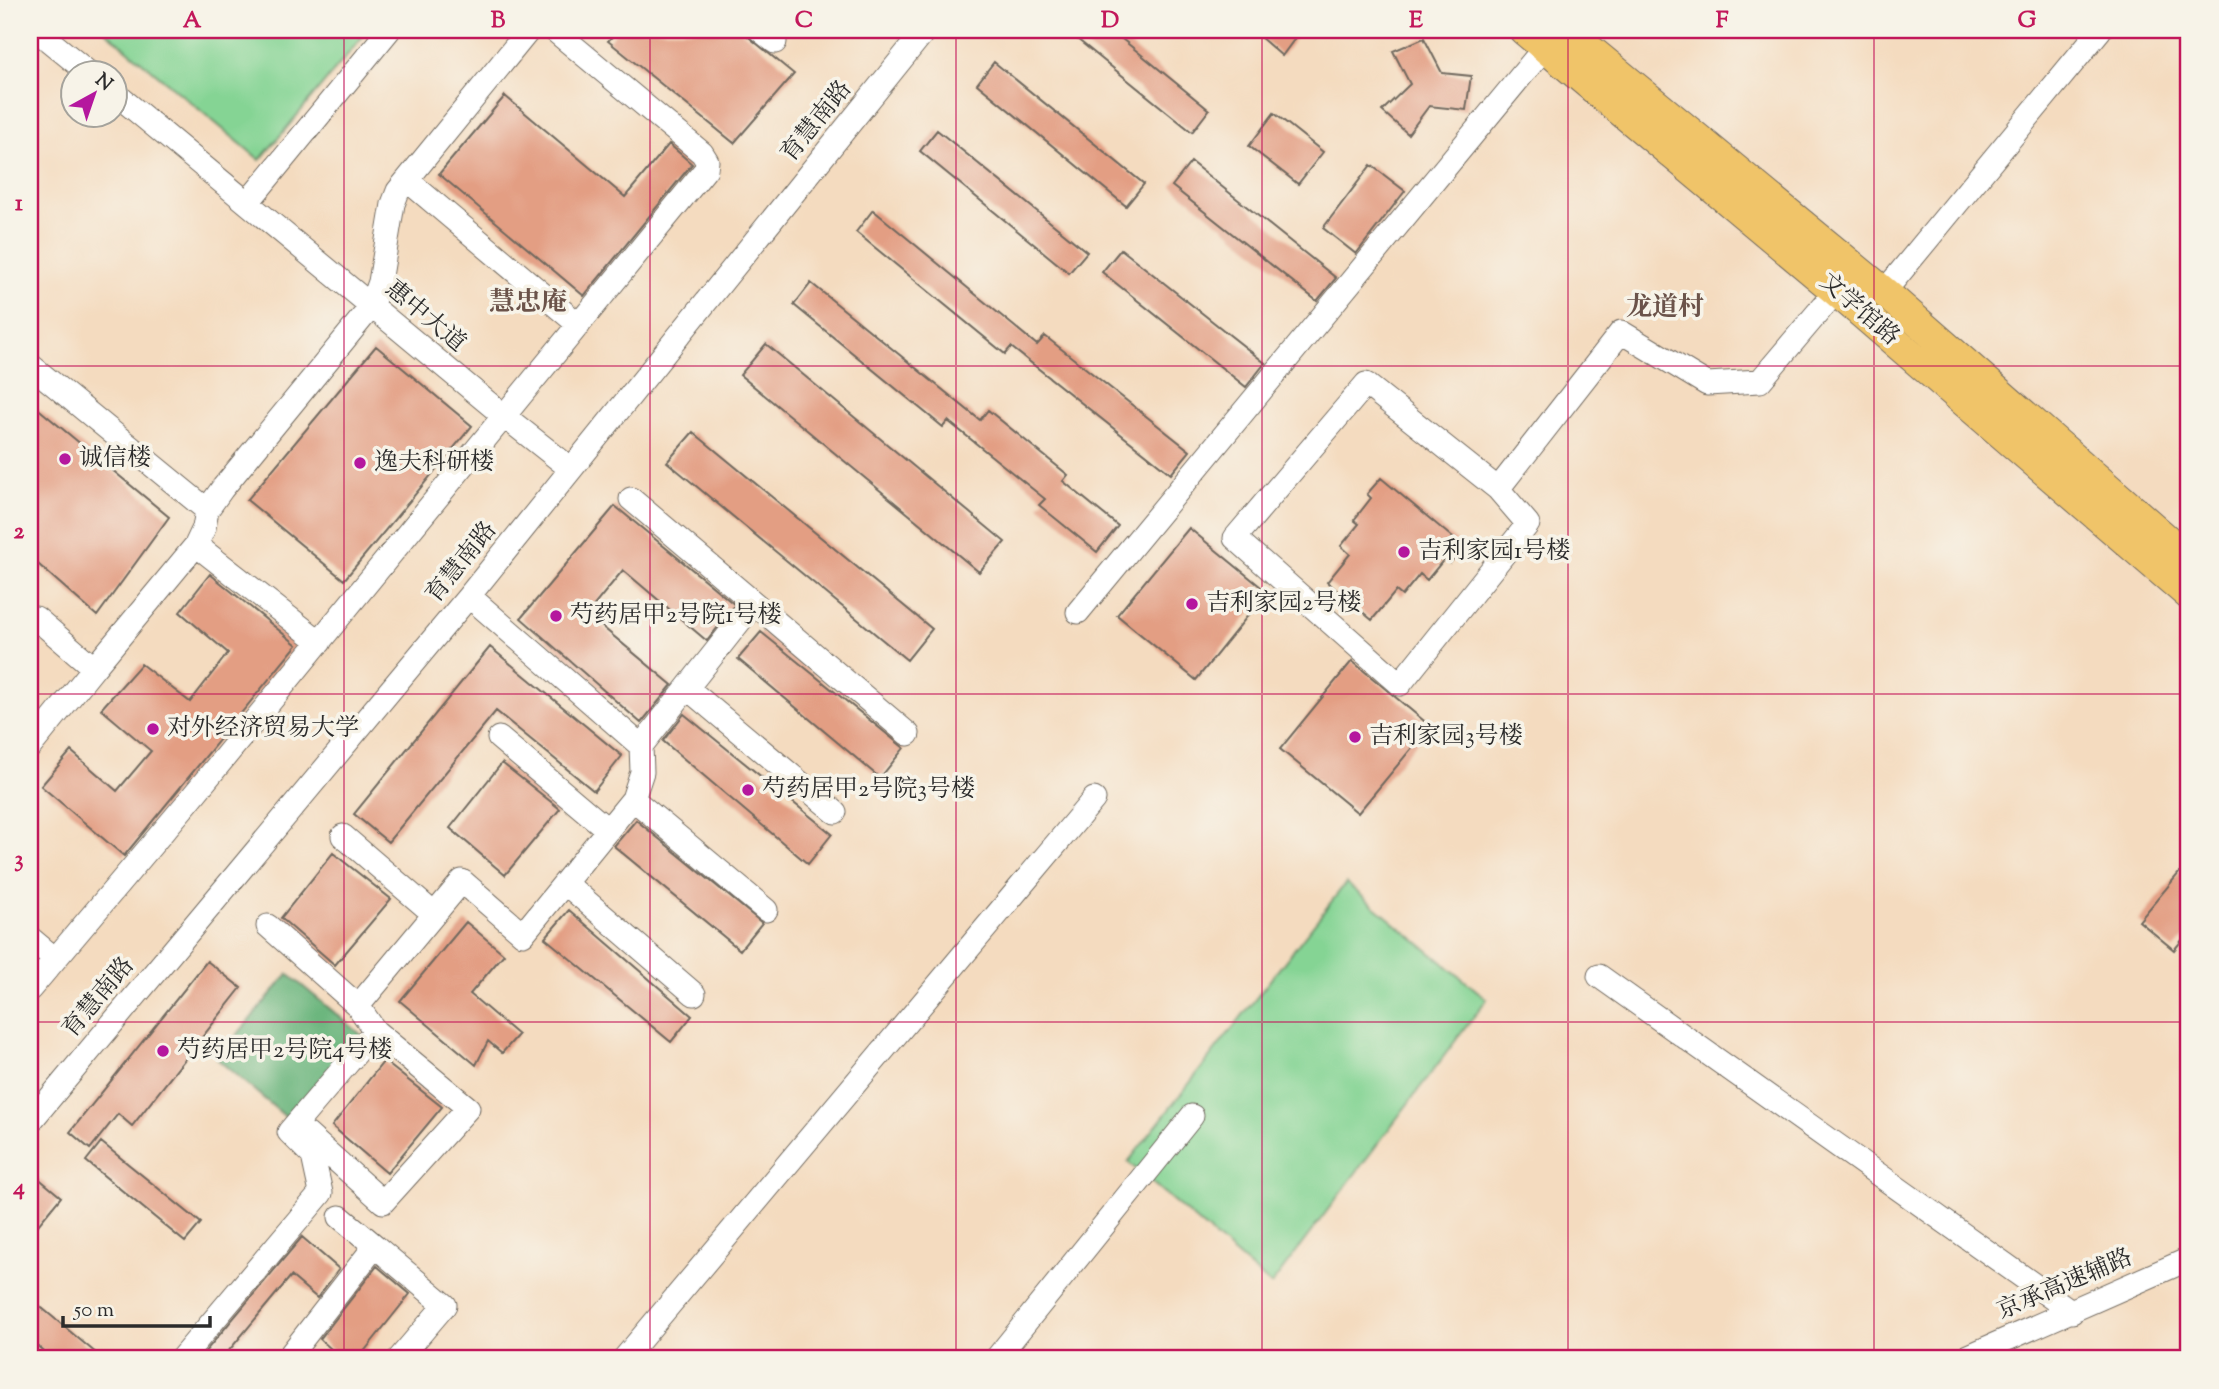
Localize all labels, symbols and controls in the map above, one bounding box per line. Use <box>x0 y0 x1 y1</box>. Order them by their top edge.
text: A <box>183 5 202 38</box>
text: B <box>491 5 506 38</box>
text: C <box>795 5 813 38</box>
text: D <box>1101 5 1119 38</box>
text: E <box>1409 5 1423 38</box>
text: F <box>1716 5 1729 38</box>
text: G <box>2018 5 2037 38</box>
north arrow <box>60 60 130 130</box>
text: N <box>89 68 118 98</box>
street label: 育慧南路 <box>774 74 860 170</box>
text: 1 <box>15 188 23 221</box>
street label: 文学馆路 <box>1812 266 1906 354</box>
street label: 惠中大道 <box>377 273 473 361</box>
district label: 慧忠庵 <box>489 285 567 322</box>
district label: 龙道村 <box>1626 290 1704 327</box>
place label: 诚信楼 <box>79 442 151 476</box>
place label: 逸夫科研楼 <box>374 446 494 480</box>
marker: 诚信楼 <box>57 451 73 467</box>
marker: 逸夫科研楼 <box>352 455 368 471</box>
street label: 育慧南路 <box>419 515 505 611</box>
text: 2 <box>14 516 25 549</box>
place label: 吉利家园1号楼 <box>1418 535 1570 569</box>
marker: 吉利家园1号楼 <box>1396 544 1412 560</box>
place label: 吉利家园2号楼 <box>1206 587 1361 621</box>
marker: 吉利家园2号楼 <box>1184 596 1200 612</box>
place label: 芍药居甲2号院1号楼 <box>570 599 781 633</box>
marker: 芍药居甲2号院1号楼 <box>548 608 564 624</box>
place label: 对外经济贸易大学 <box>167 712 359 746</box>
place label: 吉利家园3号楼 <box>1369 720 1523 754</box>
marker: 对外经济贸易大学 <box>145 721 161 737</box>
marker: 吉利家园3号楼 <box>1347 729 1363 745</box>
place label: 芍药居甲2号院3号楼 <box>762 773 975 807</box>
marker: 芍药居甲2号院3号楼 <box>740 782 756 798</box>
text: 3 <box>14 844 24 877</box>
street label: 育慧南路 <box>55 950 143 1046</box>
place label: 芍药居甲2号院4号楼 <box>177 1034 392 1068</box>
marker: 芍药居甲2号院4号楼 <box>155 1043 171 1059</box>
text: 4 <box>12 1172 25 1205</box>
street label: 京承高速辅路 <box>1992 1241 2138 1329</box>
scale bar <box>63 1284 210 1328</box>
text: 50 m <box>73 1296 114 1326</box>

